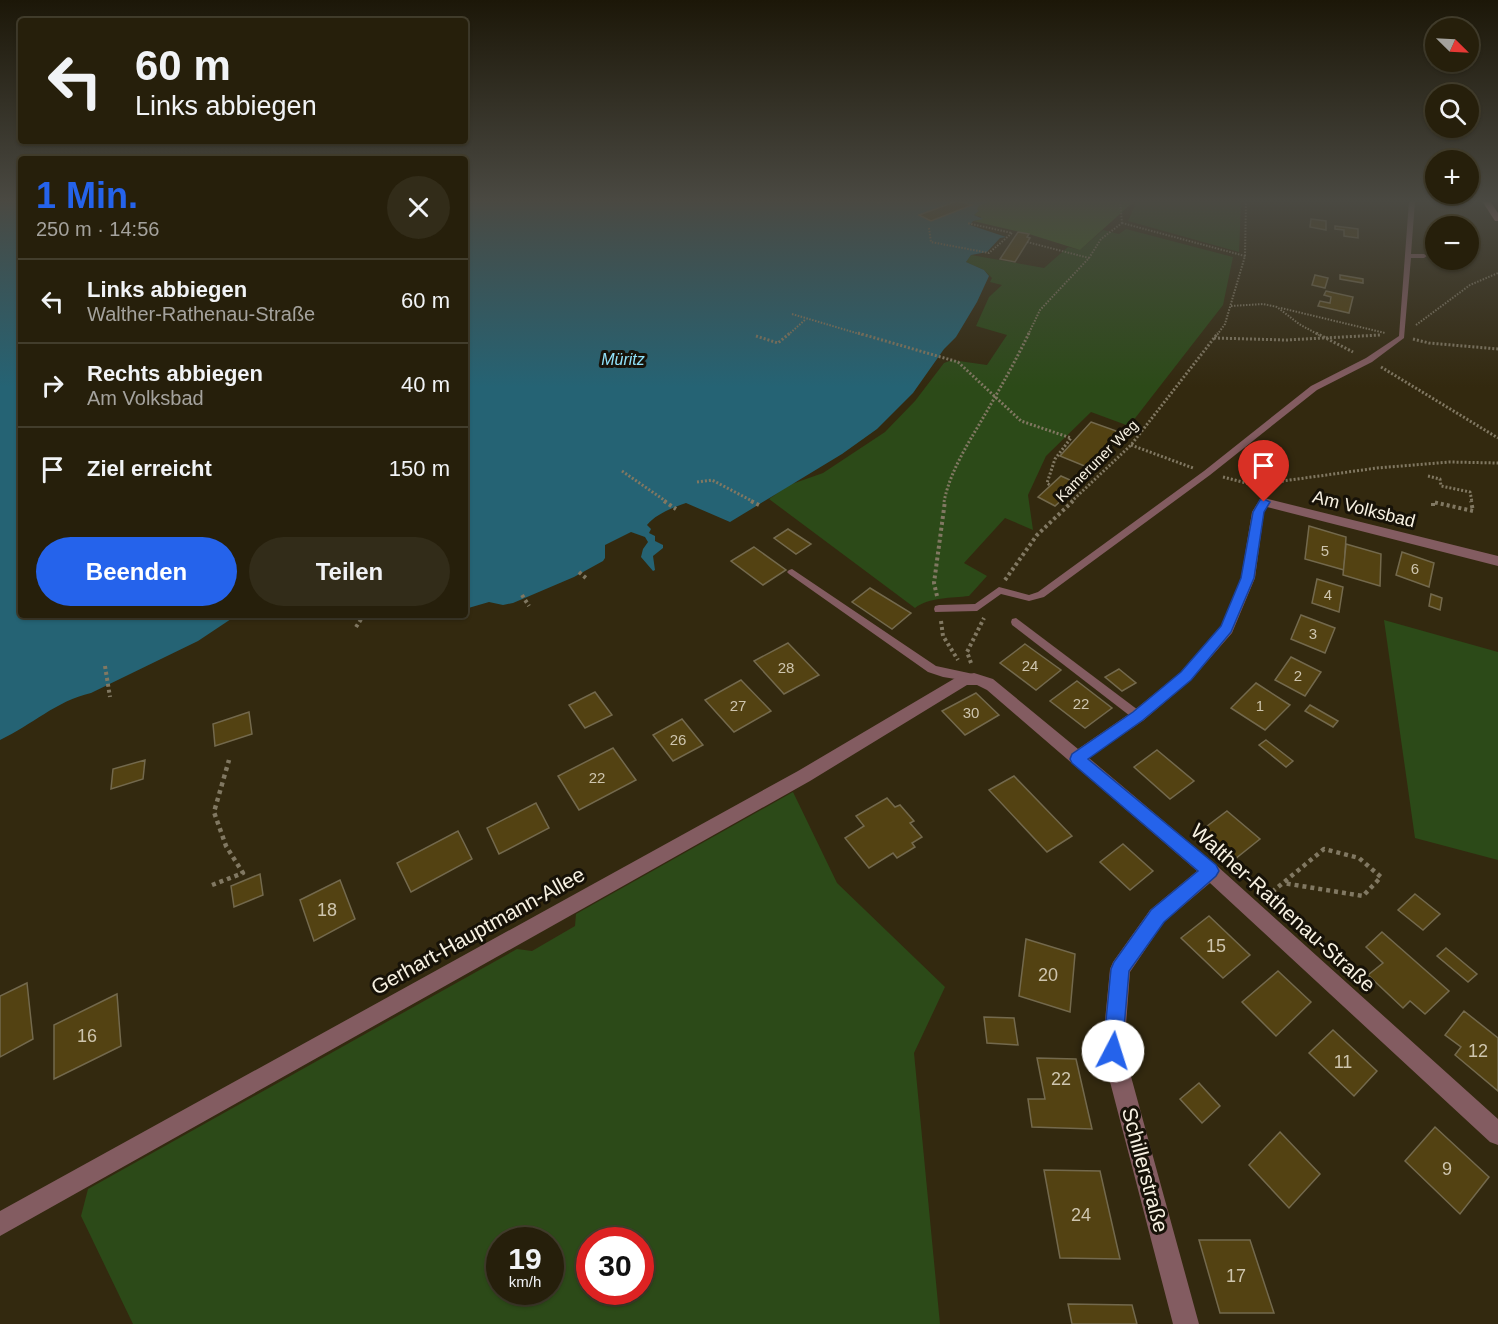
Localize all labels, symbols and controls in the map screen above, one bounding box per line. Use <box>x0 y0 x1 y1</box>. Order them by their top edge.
north arrow <box>1425 18 1479 72</box>
map controls <box>1425 18 1479 270</box>
icon: left <box>36 42 114 120</box>
text: 60 m <box>135 42 231 89</box>
button: search <box>1425 84 1479 138</box>
text: Links abbiegen <box>135 91 317 121</box>
button: + <box>1425 150 1479 204</box>
text: 1 Min. <box>36 175 138 216</box>
button: close <box>387 176 450 239</box>
button: − <box>1425 216 1479 270</box>
text: 250 m · 14:56 <box>36 218 159 240</box>
text: Links abbiegen <box>87 277 247 302</box>
icon: left <box>36 285 69 318</box>
text: 60 m <box>401 288 450 313</box>
text: Walther-Rathenau-Straße <box>87 303 315 325</box>
water label: Müritz <box>601 351 645 368</box>
text: Rechts abbiegen <box>87 361 263 386</box>
icon: right <box>36 369 69 402</box>
text: 40 m <box>401 372 450 397</box>
text: Am Volksbad <box>87 387 204 409</box>
street label: Kameruner Weg <box>1052 416 1141 505</box>
pin <box>1238 440 1289 502</box>
icon: arrive <box>1247 449 1280 482</box>
icon: arrive <box>36 453 69 486</box>
text: Ziel erreicht <box>87 456 212 481</box>
text: 150 m <box>389 456 450 481</box>
street label: Am Volksbad <box>1311 487 1417 531</box>
button: Beenden <box>36 537 237 606</box>
button: Teilen <box>249 537 450 606</box>
house number: 5 <box>1321 542 1329 559</box>
house number: 6 <box>1411 560 1419 577</box>
house number: 4 <box>1324 586 1332 603</box>
house number: 3 <box>1309 625 1317 642</box>
house number: 24 <box>1022 657 1038 674</box>
house number: 28 <box>778 659 794 676</box>
house number: 2 <box>1294 667 1302 684</box>
house number: 22 <box>1073 695 1089 712</box>
house number: 27 <box>730 697 746 714</box>
house number: 1 <box>1256 697 1264 714</box>
house number: 30 <box>963 704 979 721</box>
house number: 26 <box>670 731 686 748</box>
house number: 22 <box>589 769 605 786</box>
street label: Walther-Rathenau-Straße <box>1187 819 1380 996</box>
street label: Gerhart-Hauptmann-Allee <box>367 862 588 999</box>
house number: 18 <box>317 900 337 920</box>
house number: 15 <box>1206 936 1226 956</box>
house number: 20 <box>1038 965 1058 985</box>
position arrow <box>1081 1019 1145 1083</box>
house number: 16 <box>77 1026 97 1046</box>
house number: 12 <box>1468 1041 1488 1061</box>
house number: 11 <box>1334 1052 1352 1072</box>
house number: 22 <box>1051 1069 1071 1089</box>
street label: Schillerstraße <box>1118 1105 1173 1235</box>
house number: 9 <box>1442 1159 1452 1179</box>
house number: 24 <box>1071 1205 1091 1225</box>
speed limit sign: 30 <box>576 1227 654 1305</box>
text: 19 <box>508 1242 542 1275</box>
house number: 17 <box>1226 1266 1246 1286</box>
text: km/h <box>509 1273 541 1290</box>

